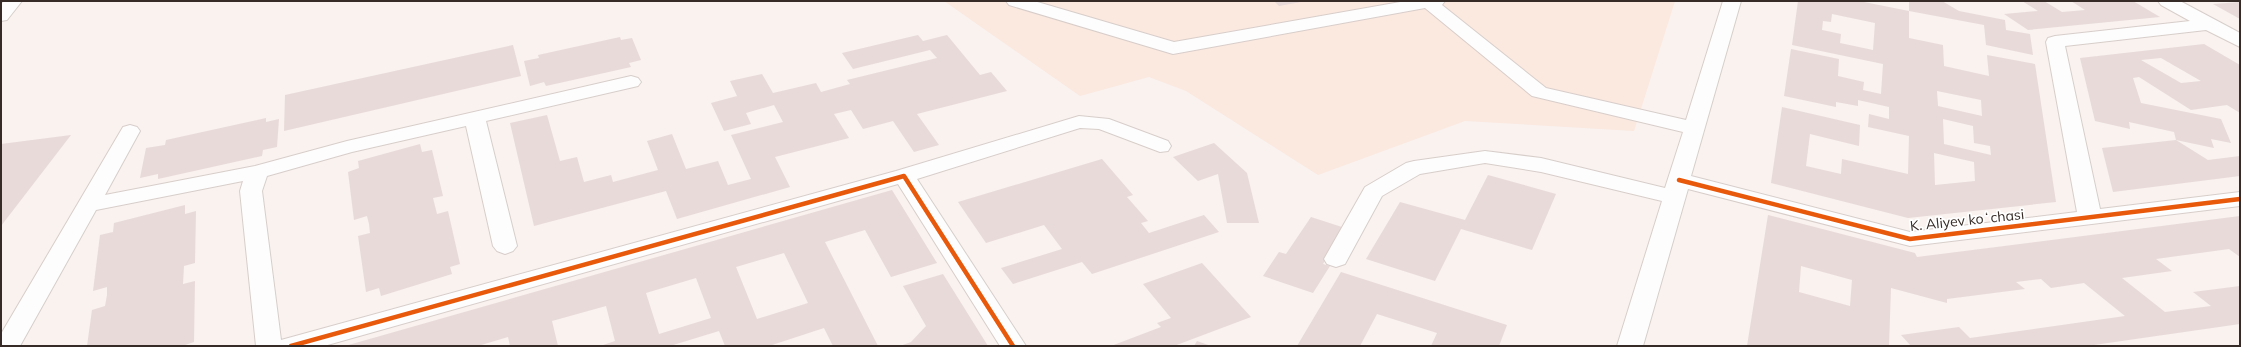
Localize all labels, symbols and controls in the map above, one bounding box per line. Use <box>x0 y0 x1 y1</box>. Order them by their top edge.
street label: K. Aliyev koʻchasi <box>1909 205 2025 235</box>

